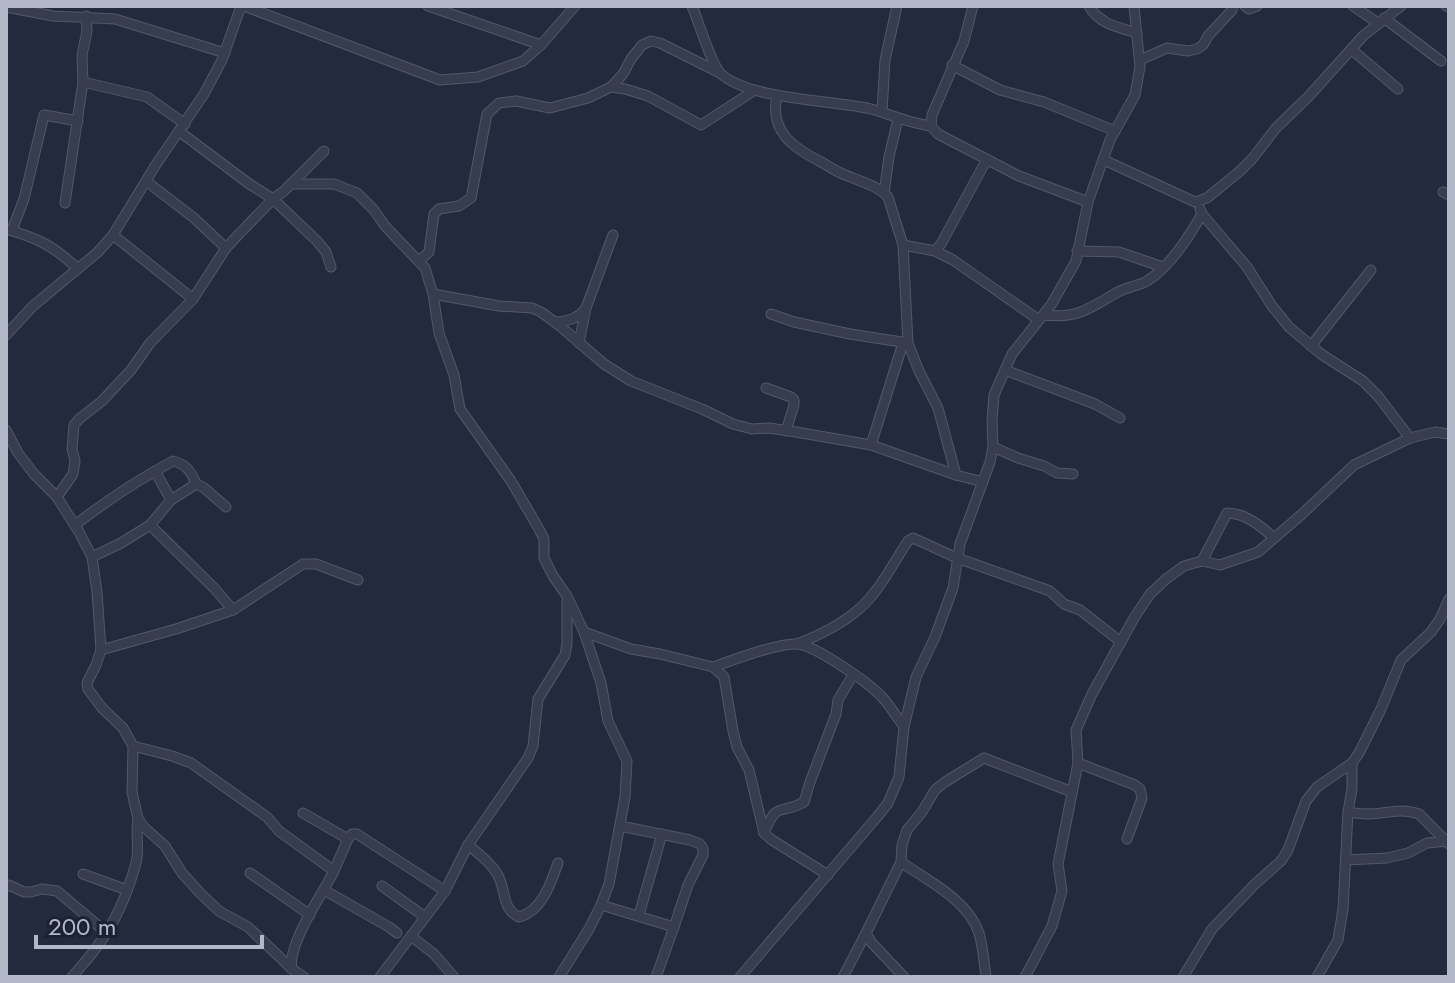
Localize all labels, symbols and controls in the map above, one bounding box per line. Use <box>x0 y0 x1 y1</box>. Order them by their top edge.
scale bar <box>36 899 262 949</box>
text: 200 m <box>48 909 116 944</box>

